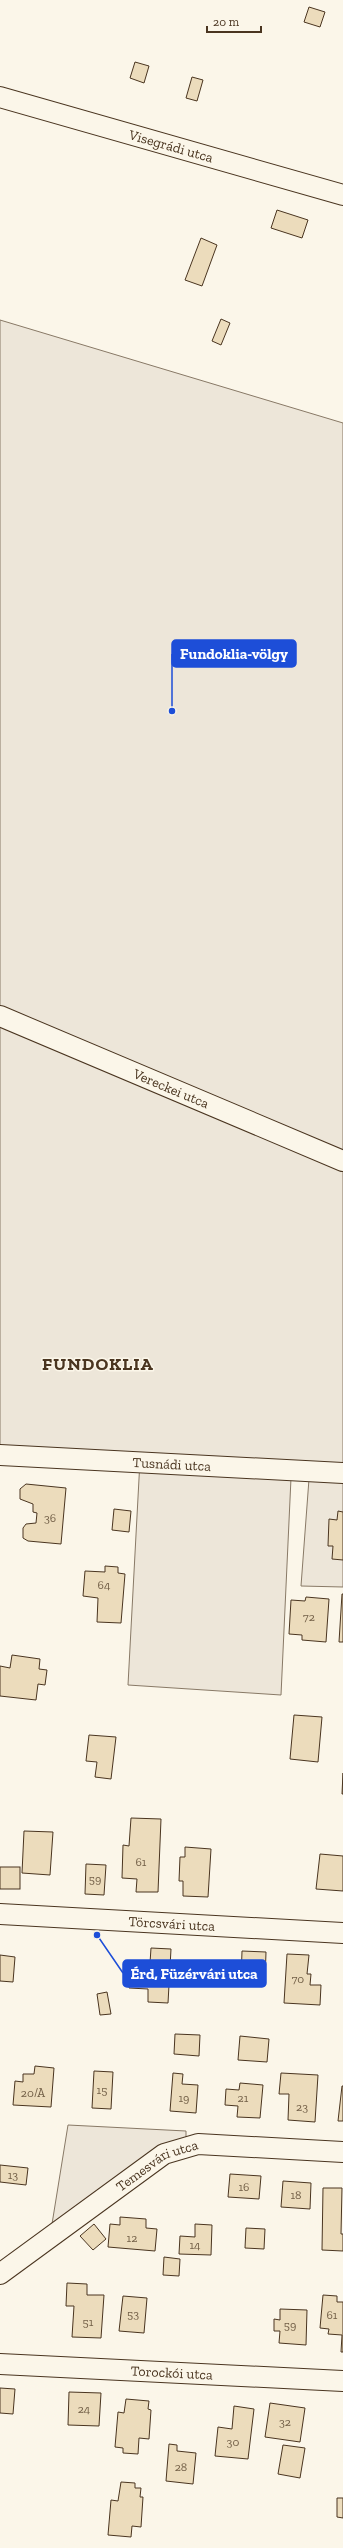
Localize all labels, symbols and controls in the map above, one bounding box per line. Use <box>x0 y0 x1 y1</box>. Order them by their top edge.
scale bar <box>207 8 261 34</box>
text: 20 m <box>213 15 240 29</box>
street label: Visegrádi utca <box>126 126 215 167</box>
callout: Fundoklia-völgy <box>172 640 296 667</box>
text: Fundoklia-völgy <box>180 645 288 663</box>
street label: Vereckei utca <box>130 1065 212 1113</box>
district label: FUNDOKLIA <box>42 1353 154 1375</box>
street label: Tusnádi utca <box>132 1454 212 1475</box>
house number: 36 <box>44 1511 56 1525</box>
house number: 64 <box>98 1578 111 1592</box>
house number: 72 <box>303 1610 315 1624</box>
house number: 61 <box>136 1855 147 1869</box>
house number: 59 <box>89 1872 101 1886</box>
street label: Törcsvári utca <box>128 1913 216 1935</box>
callout: Érd, Füzérvári utca <box>123 1960 266 1987</box>
text: Érd, Füzérvári utca <box>130 1965 258 1983</box>
house number: 70 <box>292 1972 304 1986</box>
house number: 15 <box>97 2083 107 2097</box>
house number: 20/A <box>21 2086 45 2100</box>
house number: 19 <box>179 2091 190 2105</box>
house number: 21 <box>238 2091 249 2105</box>
house number: 23 <box>296 2100 308 2114</box>
street label: Temesvári utca <box>113 2136 200 2195</box>
house number: 13 <box>8 2168 18 2182</box>
house number: 16 <box>239 2180 250 2194</box>
house number: 18 <box>290 2188 302 2202</box>
house number: 12 <box>127 2231 137 2245</box>
house number: 14 <box>189 2238 201 2252</box>
house number: 53 <box>127 2307 139 2321</box>
house number: 61 <box>327 2308 338 2322</box>
house number: 51 <box>83 2315 94 2329</box>
house number: 59 <box>284 2318 296 2332</box>
street label: Torockói utca <box>130 2362 213 2384</box>
house number: 24 <box>78 2402 91 2416</box>
house number: 32 <box>279 2415 291 2429</box>
house number: 30 <box>227 2435 239 2449</box>
house number: 28 <box>175 2460 187 2474</box>

